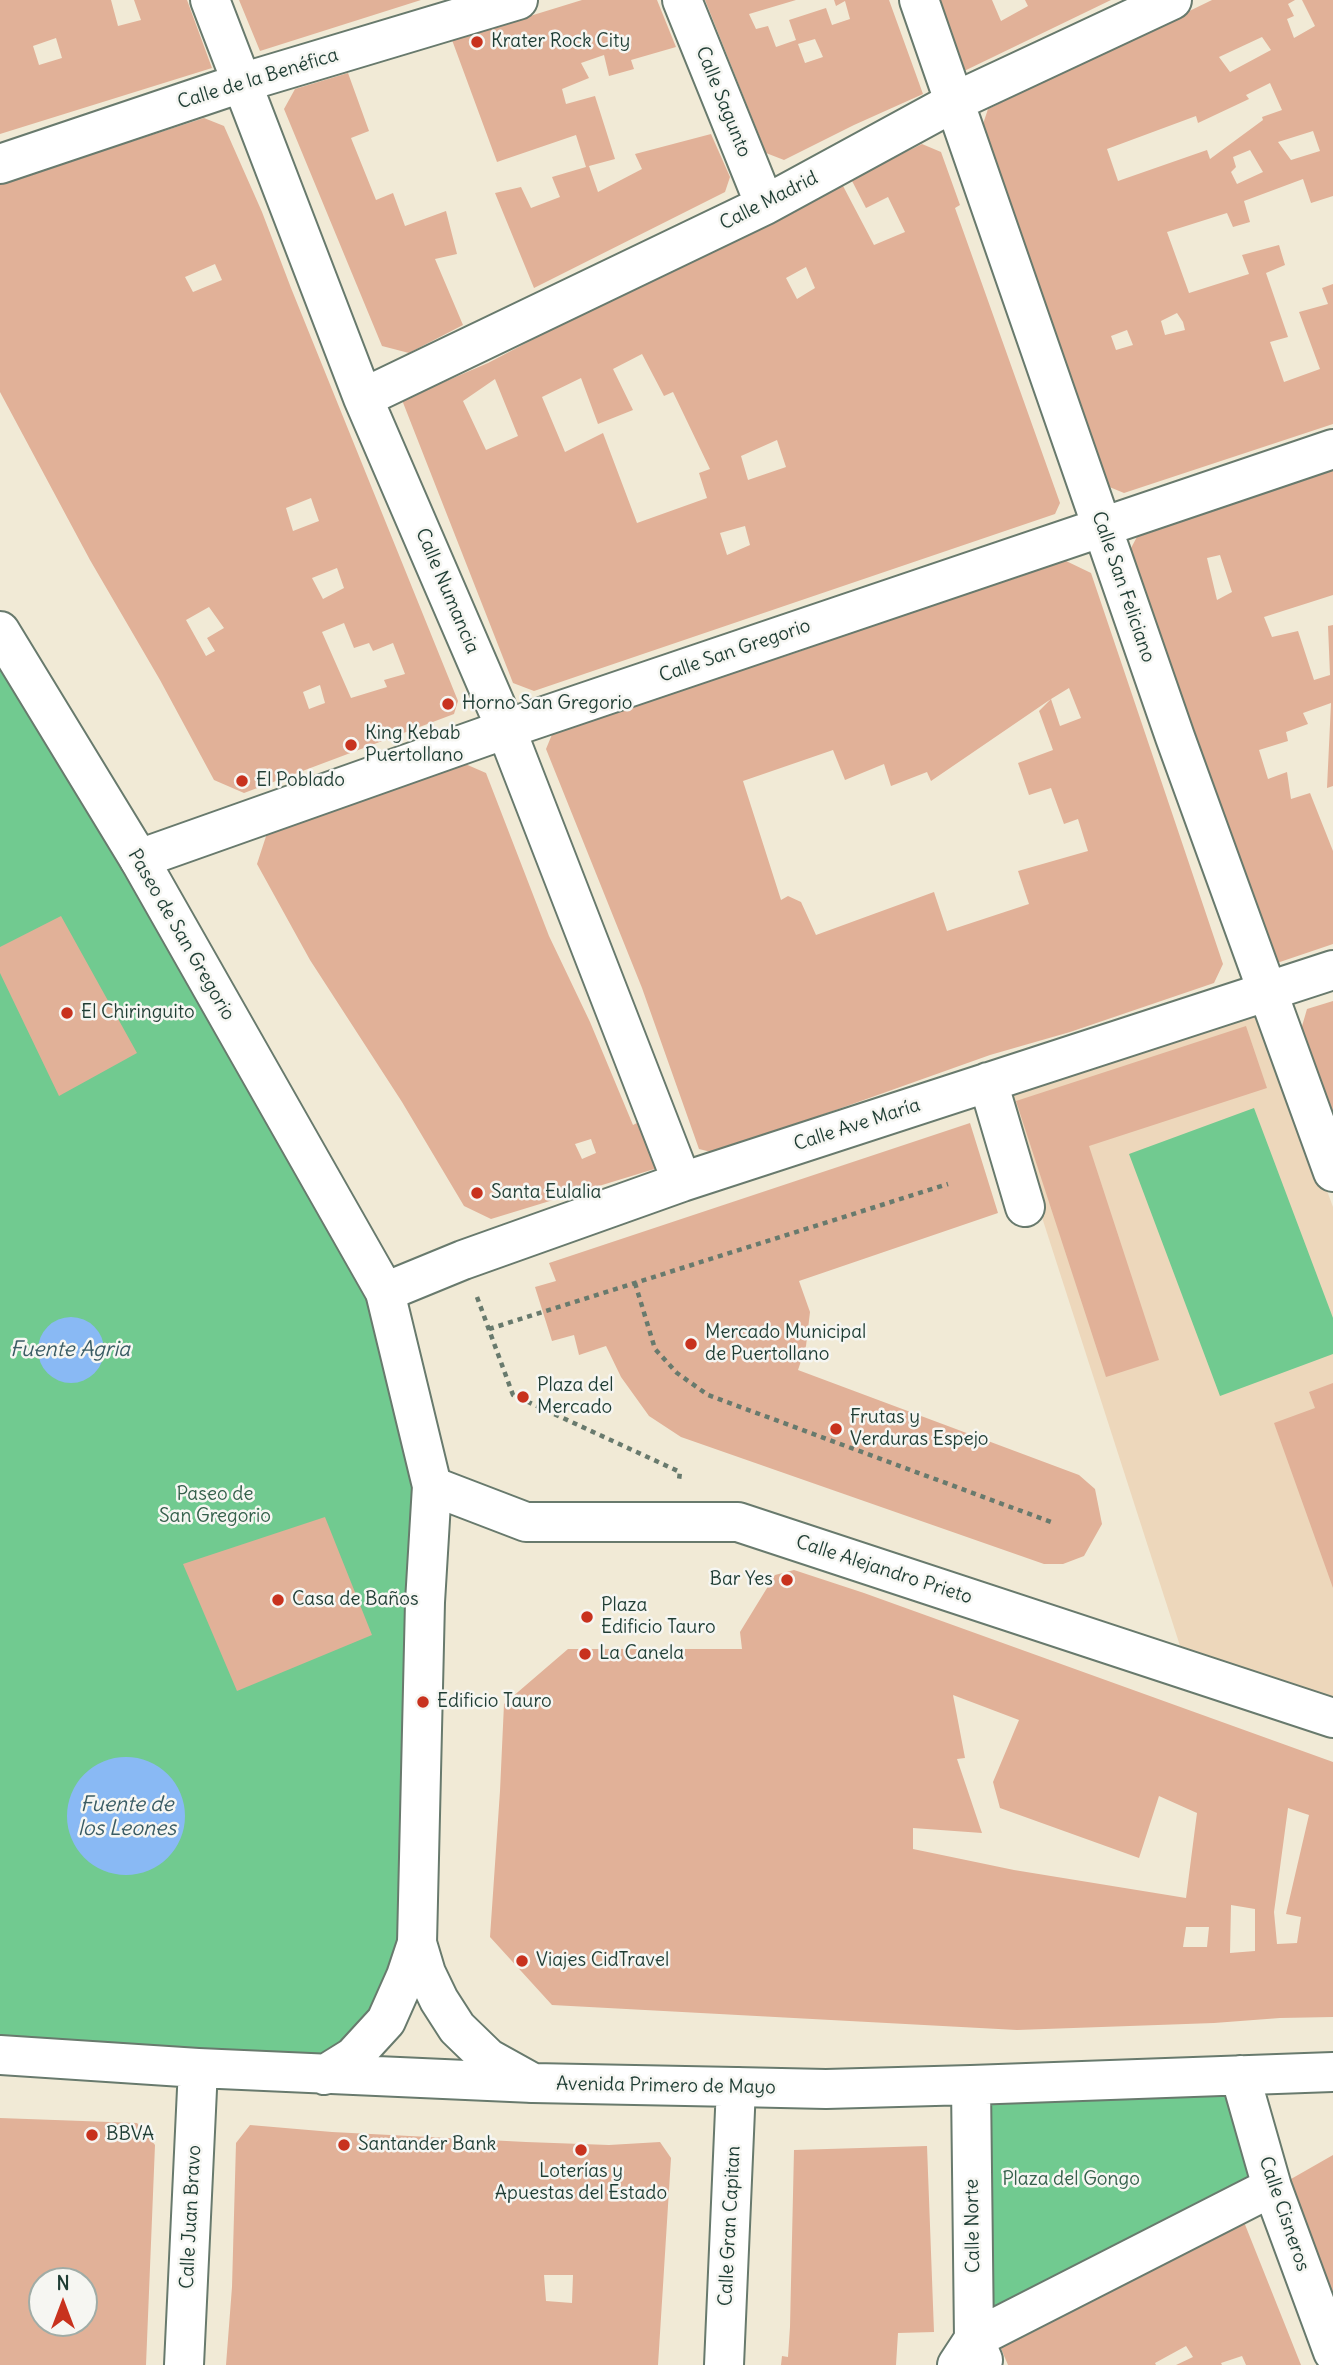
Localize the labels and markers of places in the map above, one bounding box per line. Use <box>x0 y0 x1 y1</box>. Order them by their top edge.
place label: Krater Rock City <box>491 31 630 53</box>
marker: Krater Rock City <box>469 34 485 50</box>
place label: Horno San Gregorio <box>462 693 632 715</box>
marker: Horno San Gregorio <box>440 696 456 712</box>
place label: King Kebab Puertollano <box>365 723 464 767</box>
marker: King Kebab Puertollano <box>343 737 359 753</box>
place label: El Poblado <box>256 770 345 792</box>
marker: El Poblado <box>234 773 250 789</box>
place label: El Chiringuito <box>81 1002 195 1024</box>
marker: El Chiringuito <box>59 1005 75 1021</box>
place label: Santa Eulalia <box>491 1182 601 1204</box>
marker: Santa Eulalia <box>469 1185 485 1201</box>
place label: Mercado Municipal de Puertollano <box>705 1322 866 1366</box>
marker: Mercado Municipal de Puertollano <box>683 1336 699 1352</box>
place label: Plaza del Mercado <box>537 1375 613 1419</box>
marker: Plaza del Mercado <box>515 1389 531 1405</box>
place label: Frutas y Verduras Espejo <box>850 1407 989 1451</box>
marker: Frutas y Verduras Espejo <box>828 1421 844 1437</box>
place label: Bar Yes <box>709 1569 773 1591</box>
marker: Bar Yes <box>779 1572 795 1588</box>
place label: Casa de Baños <box>292 1589 419 1611</box>
marker: Casa de Baños <box>270 1592 286 1608</box>
place label: Plaza Edificio Tauro <box>601 1595 716 1639</box>
marker: Plaza Edificio Tauro <box>579 1609 595 1625</box>
place label: La Canela <box>599 1643 684 1665</box>
marker: La Canela <box>577 1646 593 1662</box>
place label: Edificio Tauro <box>437 1691 552 1713</box>
marker: Edificio Tauro <box>415 1694 431 1710</box>
place label: Viajes CidTravel <box>536 1950 669 1972</box>
marker: Viajes CidTravel <box>514 1953 530 1969</box>
place label: BBVA <box>106 2124 154 2146</box>
marker: BBVA <box>84 2127 100 2143</box>
place label: Santander Bank <box>358 2134 496 2156</box>
marker: Santander Bank <box>336 2137 352 2153</box>
marker: Loterías y Apuestas del Estado <box>573 2142 589 2158</box>
place label: Loterías y Apuestas del Estado <box>495 2161 667 2205</box>

